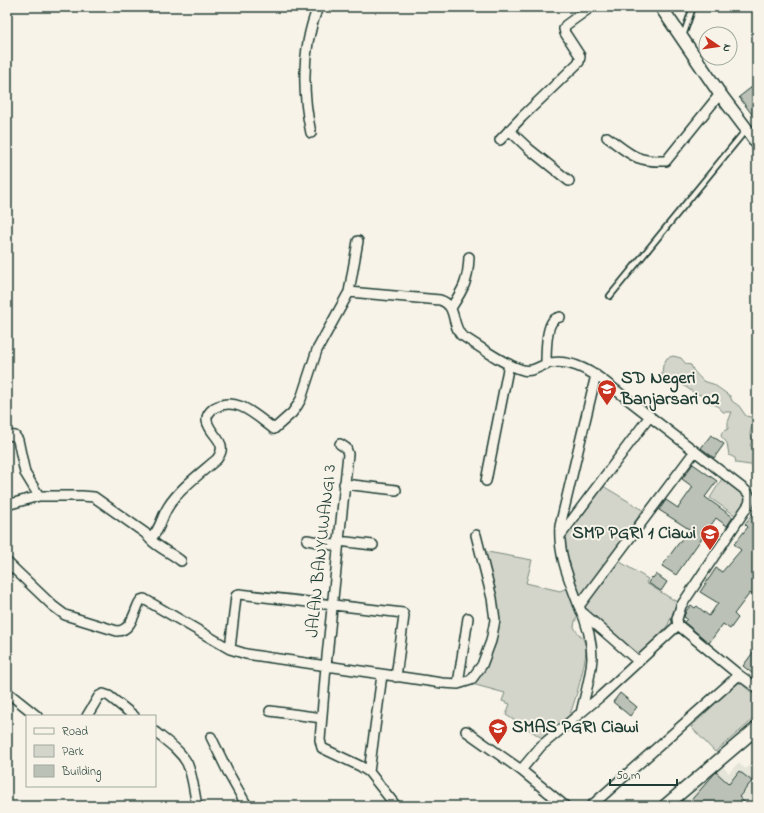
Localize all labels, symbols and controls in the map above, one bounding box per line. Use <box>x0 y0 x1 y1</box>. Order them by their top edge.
north arrow <box>698 26 738 66</box>
text: N <box>718 43 735 53</box>
place label: SD Negeri Banjarsari 02 <box>620 366 720 413</box>
school or university icon: SD Negeri Banjarsari 02 <box>596 378 618 406</box>
street label: JALAN BANYUWANGI 3 <box>300 463 344 639</box>
place label: SMP PGRI 1 Ciawi <box>572 521 696 547</box>
school or university icon: SMP PGRI 1 Ciawi <box>699 523 721 551</box>
legend <box>26 715 156 787</box>
place label: SMAS PGRI Ciawi <box>512 715 639 741</box>
school or university icon: SMAS PGRI Ciawi <box>487 717 509 745</box>
text: Road <box>62 723 88 741</box>
text: Park <box>62 743 84 761</box>
scale bar <box>610 761 677 787</box>
text: Building <box>61 763 101 782</box>
text: 50 m <box>616 767 640 785</box>

